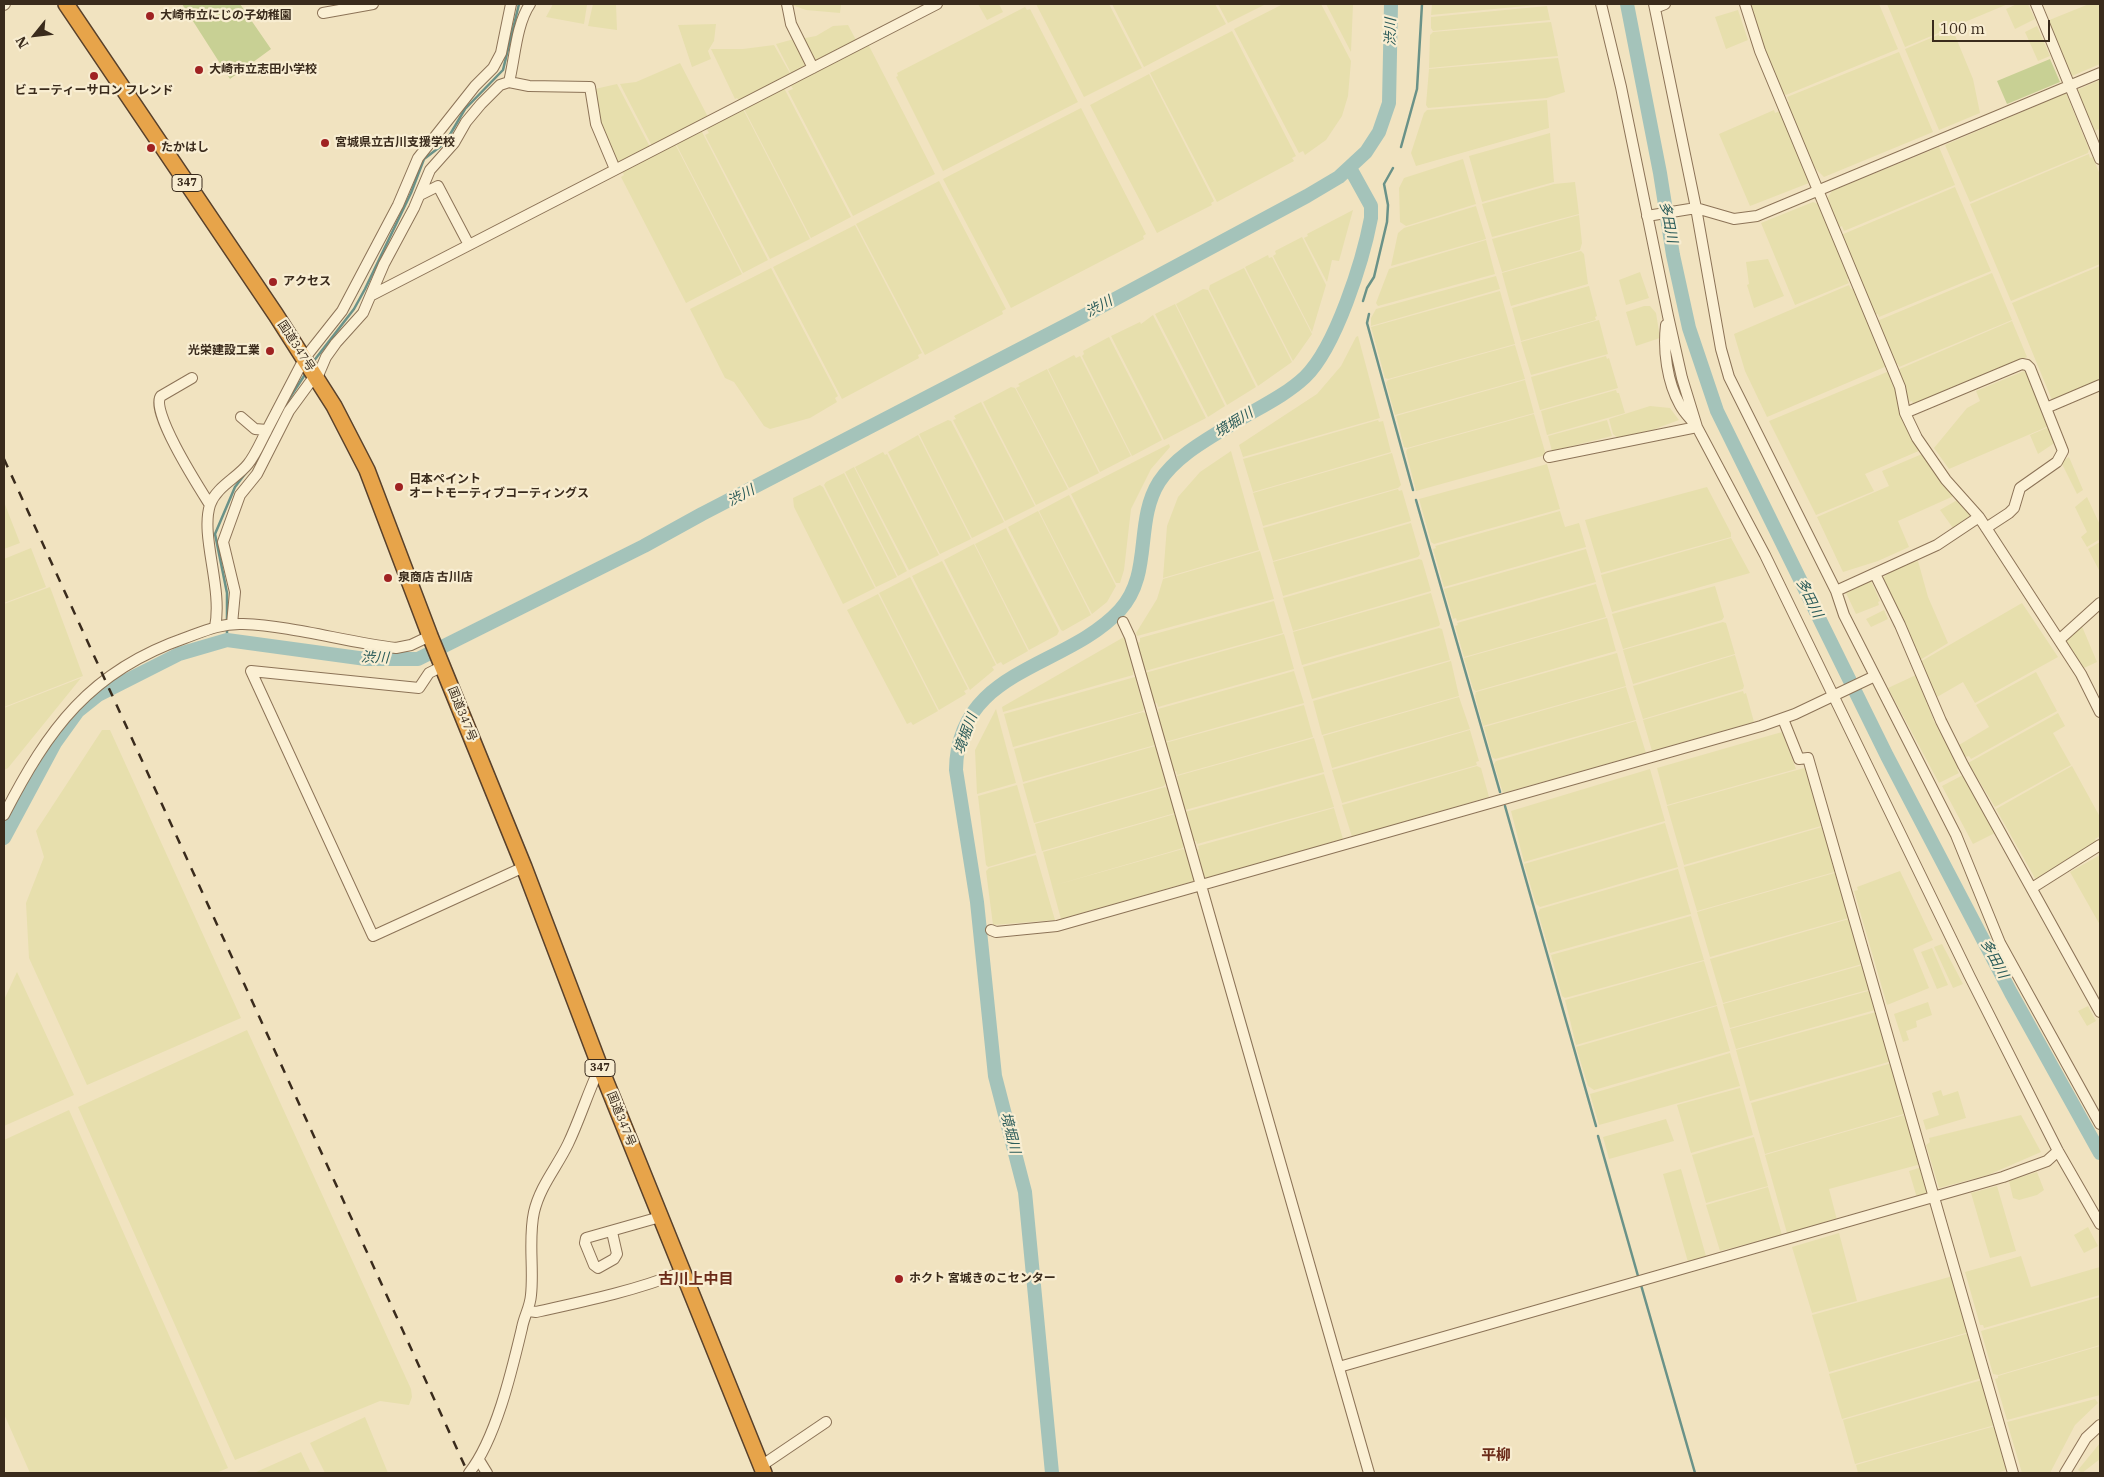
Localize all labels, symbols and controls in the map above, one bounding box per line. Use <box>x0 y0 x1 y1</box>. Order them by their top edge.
place label: 大崎市立にじの子幼稚園 <box>160 9 292 23</box>
north arrow <box>10 10 60 60</box>
marker: 大崎市立にじの子幼稚園 <box>144 10 156 22</box>
scale bar <box>1934 10 2052 42</box>
water label: 渋川 <box>1382 18 1400 46</box>
text: 100 m <box>1940 19 1985 38</box>
text: N <box>11 33 32 51</box>
place label: 大崎市立志田小学校 <box>209 63 317 77</box>
marker: 大崎市立志田小学校 <box>193 64 205 76</box>
marker: ビューティーサロン フレンド <box>88 70 100 82</box>
place label: ビューティーサロン フレンド <box>15 84 173 98</box>
place label: 宮城県立古川支援学校 <box>335 136 455 150</box>
marker: 宮城県立古川支援学校 <box>319 137 331 149</box>
place label: たかはし <box>161 141 209 155</box>
marker: たかはし <box>145 142 157 154</box>
road number: 347 <box>172 174 202 192</box>
water label: 多田川 <box>1656 200 1680 244</box>
place label: アクセス <box>283 275 331 289</box>
marker: アクセス <box>267 276 279 288</box>
water label: 渋川 <box>1083 293 1115 321</box>
street label: 国道347号 <box>274 318 318 374</box>
place label: 光栄建設工業 <box>188 344 260 358</box>
marker: 光栄建設工業 <box>264 345 276 357</box>
water label: 境堀川 <box>1212 405 1256 441</box>
place label: 日本ペイント オートモーティブコーティングス <box>409 473 589 501</box>
marker: 日本ペイント オートモーティブコーティングス <box>393 481 405 493</box>
water label: 渋川 <box>725 482 757 510</box>
place label: 泉商店 古川店 <box>398 571 473 585</box>
marker: 泉商店 古川店 <box>382 572 394 584</box>
water label: 多田川 <box>1792 575 1826 621</box>
water label: 渋川 <box>361 649 389 667</box>
street label: 国道347号 <box>445 685 479 743</box>
water label: 境堀川 <box>951 711 981 757</box>
water label: 多田川 <box>1977 937 2011 981</box>
road number: 347 <box>585 1060 615 1076</box>
street label: 国道347号 <box>604 1090 638 1148</box>
water label: 境堀川 <box>997 1111 1023 1155</box>
district label: 古川上中目 <box>659 1271 733 1289</box>
place label: ホクト 宮城きのこセンター <box>909 1272 1056 1286</box>
marker: ホクト 宮城きのこセンター <box>893 1273 905 1285</box>
district label: 平柳 <box>1481 1447 1511 1465</box>

